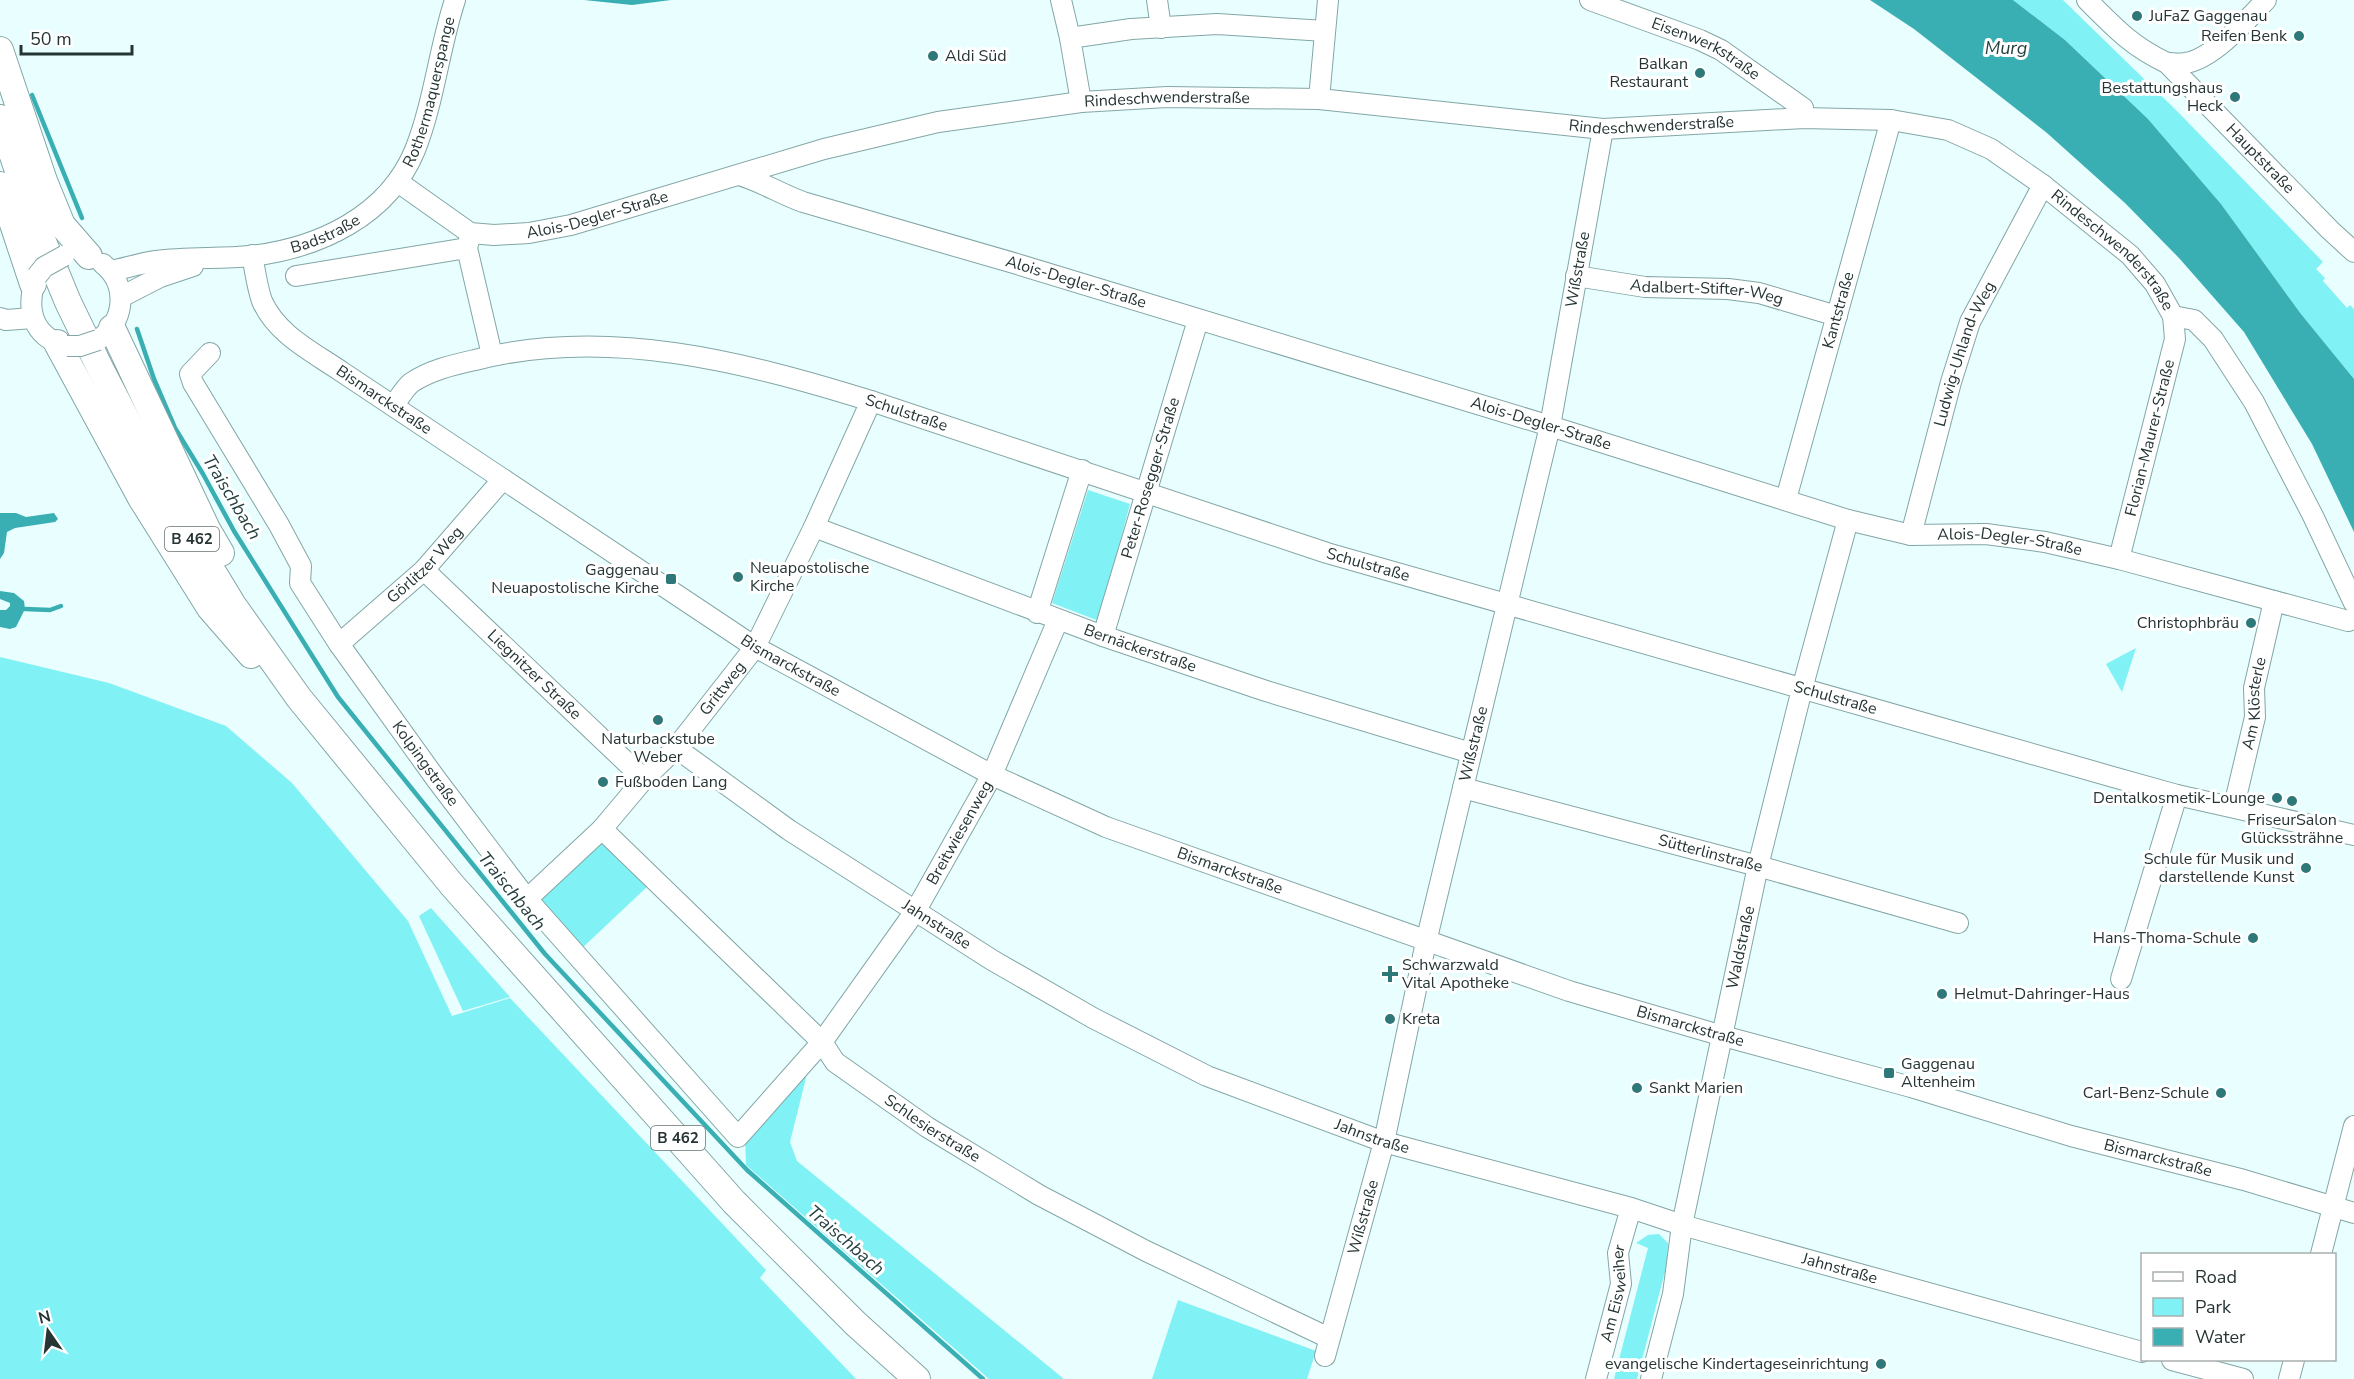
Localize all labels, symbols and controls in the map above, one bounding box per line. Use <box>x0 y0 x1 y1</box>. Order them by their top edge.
place label: JuFaZ Gaggenau <box>2148 5 2268 27</box>
marker: JuFaZ Gaggenau <box>2130 9 2144 23</box>
street label: Eisenwerkstraße <box>1649 12 1764 85</box>
street label: Rothermaquerspange <box>398 14 461 171</box>
scale bar <box>21 18 132 56</box>
place label: Reifen Benk <box>2201 25 2288 47</box>
text: 50 m <box>30 27 72 51</box>
marker: Reifen Benk <box>2292 29 2306 43</box>
water label: Murg <box>1985 36 2027 60</box>
place label: Aldi Süd <box>945 45 1007 67</box>
marker: Aldi Süd <box>926 49 940 63</box>
place label: Balkan Restaurant <box>1609 53 1688 93</box>
marker: Balkan Restaurant <box>1693 66 1707 80</box>
place label: Bestattungshaus Heck <box>2102 77 2224 117</box>
street label: Rindeschwenderstraße <box>1084 86 1250 113</box>
marker: Bestattungshaus Heck <box>2228 90 2242 104</box>
street label: Rindeschwenderstraße <box>1568 111 1735 140</box>
street label: Hauptstraße <box>2221 119 2300 199</box>
street label: Alois-Degler-Straße <box>525 185 671 244</box>
street label: Rindeschwenderstraße <box>2046 185 2179 315</box>
street label: Badstraße <box>288 209 365 259</box>
street label: Wißstraße <box>1560 230 1596 309</box>
street label: Alois-Degler-Straße <box>1003 250 1149 314</box>
street label: Kantstraße <box>1817 269 1859 351</box>
street label: Adalbert-Stifter-Weg <box>1628 274 1786 311</box>
street label: Ludwig-Uhland-Weg <box>1929 278 2001 429</box>
street label: Florian-Maurer-Straße <box>2120 357 2180 519</box>
street label: Bismarckstraße <box>332 360 436 440</box>
street label: Schulstraße <box>862 389 951 437</box>
street label: Alois-Degler-Straße <box>1468 391 1614 456</box>
street label: Peter-Rosegger-Straße <box>1116 395 1185 561</box>
water label: Traischbach <box>197 450 267 544</box>
street label: Görlitzer Weg <box>382 522 468 608</box>
street label: Alois-Degler-Straße <box>1937 522 2084 561</box>
road number: B 462 <box>165 527 219 551</box>
street label: Schulstraße <box>1324 542 1412 587</box>
place label: Neuapostolische Kirche <box>750 557 869 597</box>
place label: Gaggenau Neuapostolische Kirche <box>491 559 659 599</box>
marker: Neuapostolische Kirche <box>731 570 745 584</box>
marker: Gaggenau Neuapostolische Kirche <box>664 572 678 586</box>
place label: Christophbräu <box>2137 612 2239 634</box>
marker: Christophbräu <box>2244 616 2258 630</box>
street label: Bernäckerstraße <box>1081 619 1199 678</box>
street label: Liegnitzer Straße <box>482 625 586 725</box>
street label: Bismarckstraße <box>736 629 844 702</box>
street label: Am Klösterle <box>2237 655 2272 752</box>
street label: Grittweg <box>694 657 751 720</box>
street label: Schulstraße <box>1791 676 1880 720</box>
street label: Wißstraße <box>1454 704 1493 784</box>
marker: Naturbackstube Weber <box>651 713 665 727</box>
street label: Kolpingstraße <box>387 716 464 811</box>
place label: Naturbackstube Weber <box>601 728 715 768</box>
place label: Fußboden Lang <box>615 771 727 793</box>
marker: Fußboden Lang <box>596 775 610 789</box>
street label: Breitwiesenweg <box>921 776 998 889</box>
place label: Dentalkosmetik-Lounge <box>2093 787 2265 809</box>
marker: Dentalkosmetik-Lounge <box>2270 791 2284 805</box>
marker: FriseurSalon Glückssträhne <box>2285 794 2299 808</box>
place label: FriseurSalon Glückssträhne <box>2241 809 2343 849</box>
street label: Sütterlinstraße <box>1656 829 1765 878</box>
street label: Bismarckstraße <box>1174 842 1286 900</box>
water label: Traischbach <box>473 846 551 936</box>
place label: Schule für Musik und darstellende Kunst <box>2144 848 2294 888</box>
marker: Schule für Musik und darstellende Kunst <box>2299 861 2313 875</box>
street label: Jahnstraße <box>897 894 975 955</box>
street label: Waldstraße <box>1721 904 1760 991</box>
place label: Hans-Thoma-Schule <box>2093 927 2241 949</box>
marker: Hans-Thoma-Schule <box>2246 931 2260 945</box>
place label: Schwarzwald Vital Apotheke <box>1401 954 1509 994</box>
marker: Schwarzwald Vital Apotheke <box>1383 967 1397 981</box>
place label: Helmut-Dahringer-Haus <box>1954 983 2130 1005</box>
marker: Helmut-Dahringer-Haus <box>1935 987 1949 1001</box>
street label: Bismarckstraße <box>1634 1000 1747 1052</box>
place label: Kreta <box>1402 1008 1440 1030</box>
marker: Kreta <box>1383 1012 1397 1026</box>
place label: Gaggenau Altenheim <box>1901 1053 1975 1093</box>
marker: Gaggenau Altenheim <box>1882 1066 1896 1080</box>
place label: Sankt Marien <box>1649 1077 1743 1099</box>
marker: Sankt Marien <box>1630 1081 1644 1095</box>
place label: Carl-Benz-Schule <box>2083 1082 2209 1104</box>
marker: Carl-Benz-Schule <box>2214 1086 2228 1100</box>
street label: Schlesierstraße <box>880 1089 985 1168</box>
street label: Jahnstraße <box>1331 1113 1412 1159</box>
road number: B 462 <box>651 1126 705 1150</box>
street label: Bismarckstraße <box>2101 1134 2215 1182</box>
street label: Wißstraße <box>1342 1177 1384 1257</box>
water label: Traischbach <box>802 1200 890 1280</box>
street label: Am Eisweiher <box>1595 1242 1633 1345</box>
street label: Jahnstraße <box>1798 1247 1880 1289</box>
legend <box>2141 1253 2336 1361</box>
text: Road <box>2195 1265 2237 1289</box>
text: Park <box>2195 1295 2232 1319</box>
north arrow <box>18 1301 78 1361</box>
text: N <box>36 1305 53 1330</box>
text: Water <box>2195 1325 2246 1349</box>
place label: evangelische Kindertageseinrichtung <box>1605 1353 1869 1375</box>
marker: evangelische Kindertageseinrichtung <box>1874 1357 1888 1371</box>

